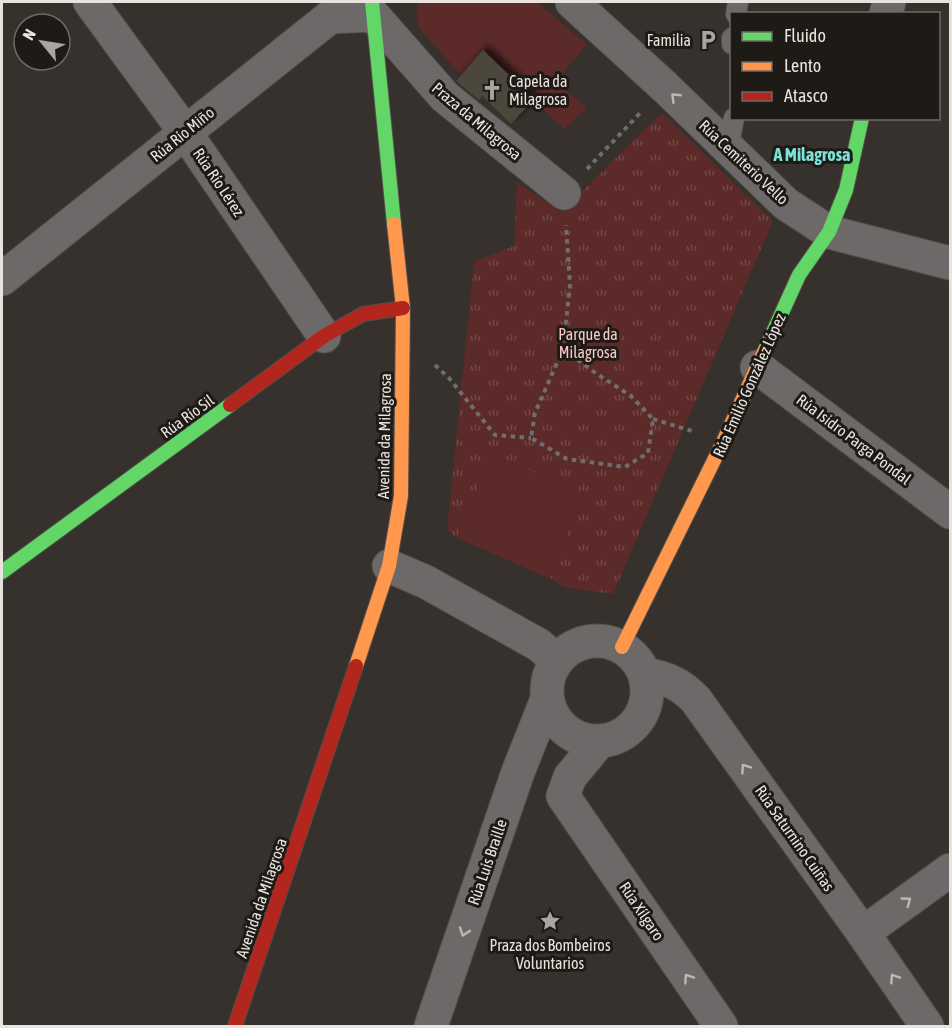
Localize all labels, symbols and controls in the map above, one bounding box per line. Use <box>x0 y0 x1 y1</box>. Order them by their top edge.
north arrow <box>12 12 72 72</box>
legend <box>730 12 940 120</box>
text: Fluido <box>784 25 826 46</box>
text: N <box>19 26 39 43</box>
parking icon: Familia <box>696 28 720 52</box>
place label: Familia <box>647 31 691 49</box>
text: Lento <box>784 55 821 76</box>
place label: Capela da Milagrosa <box>509 72 567 109</box>
church icon: Capela da Milagrosa <box>480 78 504 102</box>
street label: Praza da Milagrosa <box>428 79 525 164</box>
text: Atasco <box>784 85 828 106</box>
one-way arrow <box>671 93 682 104</box>
street label: Rúa Río Miño <box>147 103 217 165</box>
street label: Rúa Cemiterio Vello <box>696 116 792 208</box>
district label: A Milagrosa <box>773 144 850 165</box>
street label: Rúa Río Lérez <box>190 145 248 220</box>
street label: Rúa Emilio González López <box>709 310 790 460</box>
park label: Parque da Milagrosa <box>558 325 618 362</box>
street label: Avenida da Milagrosa <box>374 373 395 499</box>
street label: Rúa Río Sil <box>157 390 218 441</box>
street label: Rúa Isidro Parga Pondal <box>793 390 915 489</box>
one-way arrow <box>741 763 752 774</box>
street label: Rúa Saturnino Cuíñas <box>752 782 838 895</box>
street label: Rúa Luis Braille <box>464 817 510 907</box>
street label: Avenida da Milagrosa <box>232 836 291 961</box>
street label: Rúa Xílgaro <box>615 878 668 944</box>
one-way arrow <box>900 898 911 909</box>
place icon: Praza dos Bombeiros Voluntarios <box>538 909 562 933</box>
one-way arrow <box>458 926 471 937</box>
place label: Praza dos Bombeiros Voluntarios <box>489 936 611 972</box>
one-way arrow <box>684 974 695 985</box>
one-way arrow <box>890 974 901 985</box>

